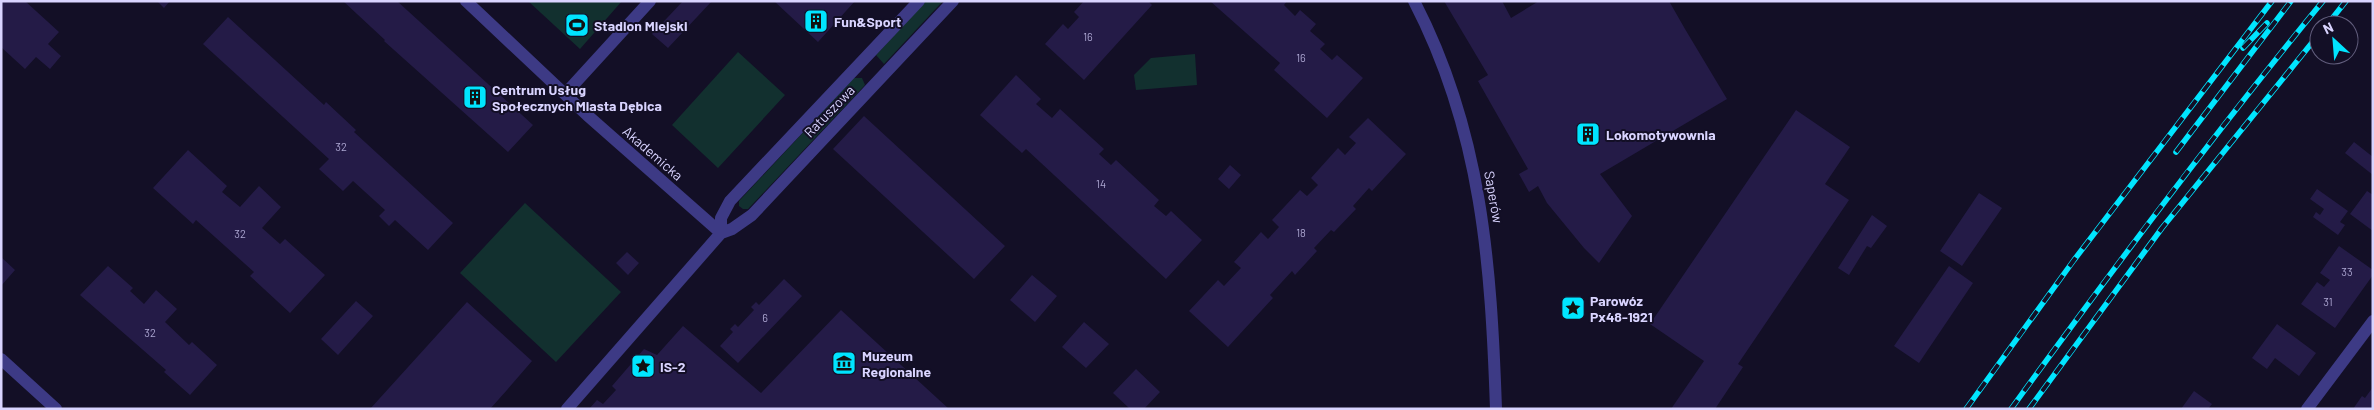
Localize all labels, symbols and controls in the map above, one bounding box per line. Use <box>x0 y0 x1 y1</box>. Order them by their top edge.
building icon: Fun&Sport <box>803 8 829 34</box>
sports icon: Stadion Miejski <box>564 12 590 38</box>
place label: Fun&Sport <box>834 13 901 30</box>
north arrow <box>2309 15 2359 65</box>
place label: Stadion Miejski <box>594 17 688 34</box>
text: N <box>2320 18 2336 38</box>
house number: 16 <box>1083 30 1093 43</box>
house number: 16 <box>1296 51 1306 64</box>
place label: Centrum Usług Społecznych Miasta Dębica <box>492 81 662 114</box>
street label: Ratuszowa <box>800 81 858 141</box>
building icon: Centrum Usług Społecznych Miasta Dębica <box>462 84 488 110</box>
building icon: Lokomotywownia <box>1575 121 1601 147</box>
street label: Akademicka <box>619 122 687 184</box>
place label: Lokomotywownia <box>1606 126 1716 143</box>
house number: 32 <box>335 140 347 153</box>
street label: Saperów <box>1481 170 1507 224</box>
house number: 14 <box>1096 177 1106 190</box>
house number: 18 <box>1296 226 1306 239</box>
house number: 32 <box>234 227 246 240</box>
house number: 33 <box>2341 265 2353 278</box>
place label: Parowóz Px48-1921 <box>1590 292 1653 325</box>
place icon: Parowóz Px48-1921 <box>1560 295 1586 321</box>
house number: 31 <box>2323 295 2333 308</box>
house number: 6 <box>762 311 768 324</box>
house number: 32 <box>144 326 156 339</box>
place label: Muzeum Regionalne <box>862 347 931 380</box>
museum icon: Muzeum Regionalne <box>831 350 857 376</box>
place icon: IS-2 <box>630 353 656 379</box>
place label: IS-2 <box>660 358 686 375</box>

